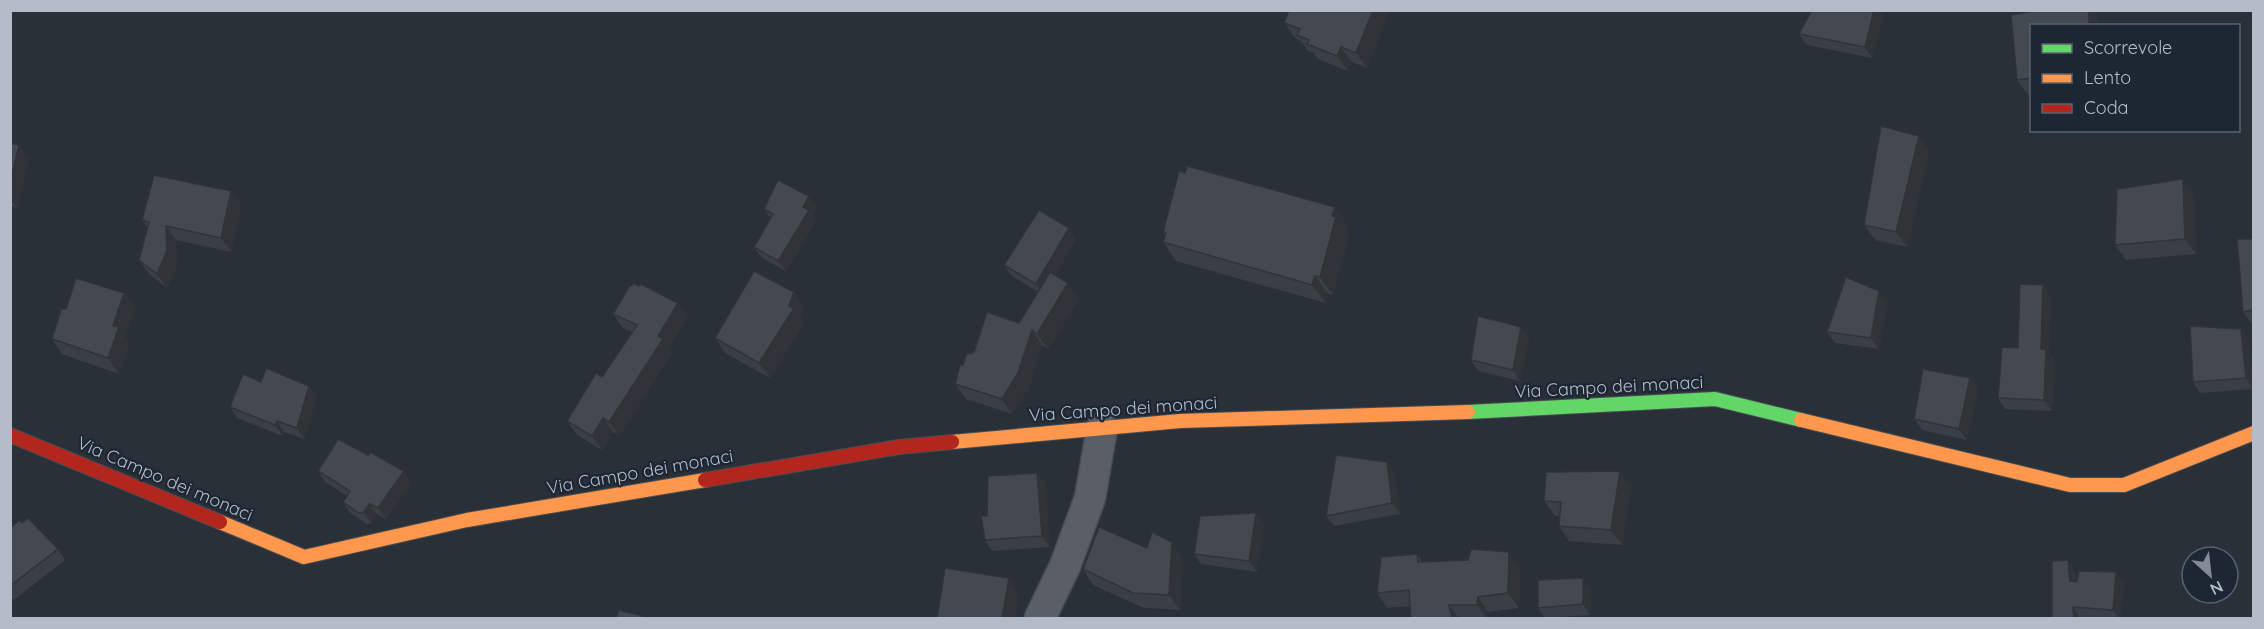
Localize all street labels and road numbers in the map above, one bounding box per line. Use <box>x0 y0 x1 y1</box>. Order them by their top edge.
street label: Via Campo dei monaci <box>1514 370 1704 403</box>
street label: Via Campo dei monaci <box>1028 390 1218 427</box>
street label: Via Campo dei monaci <box>74 431 257 526</box>
street label: Via Campo dei monaci <box>545 444 735 499</box>

